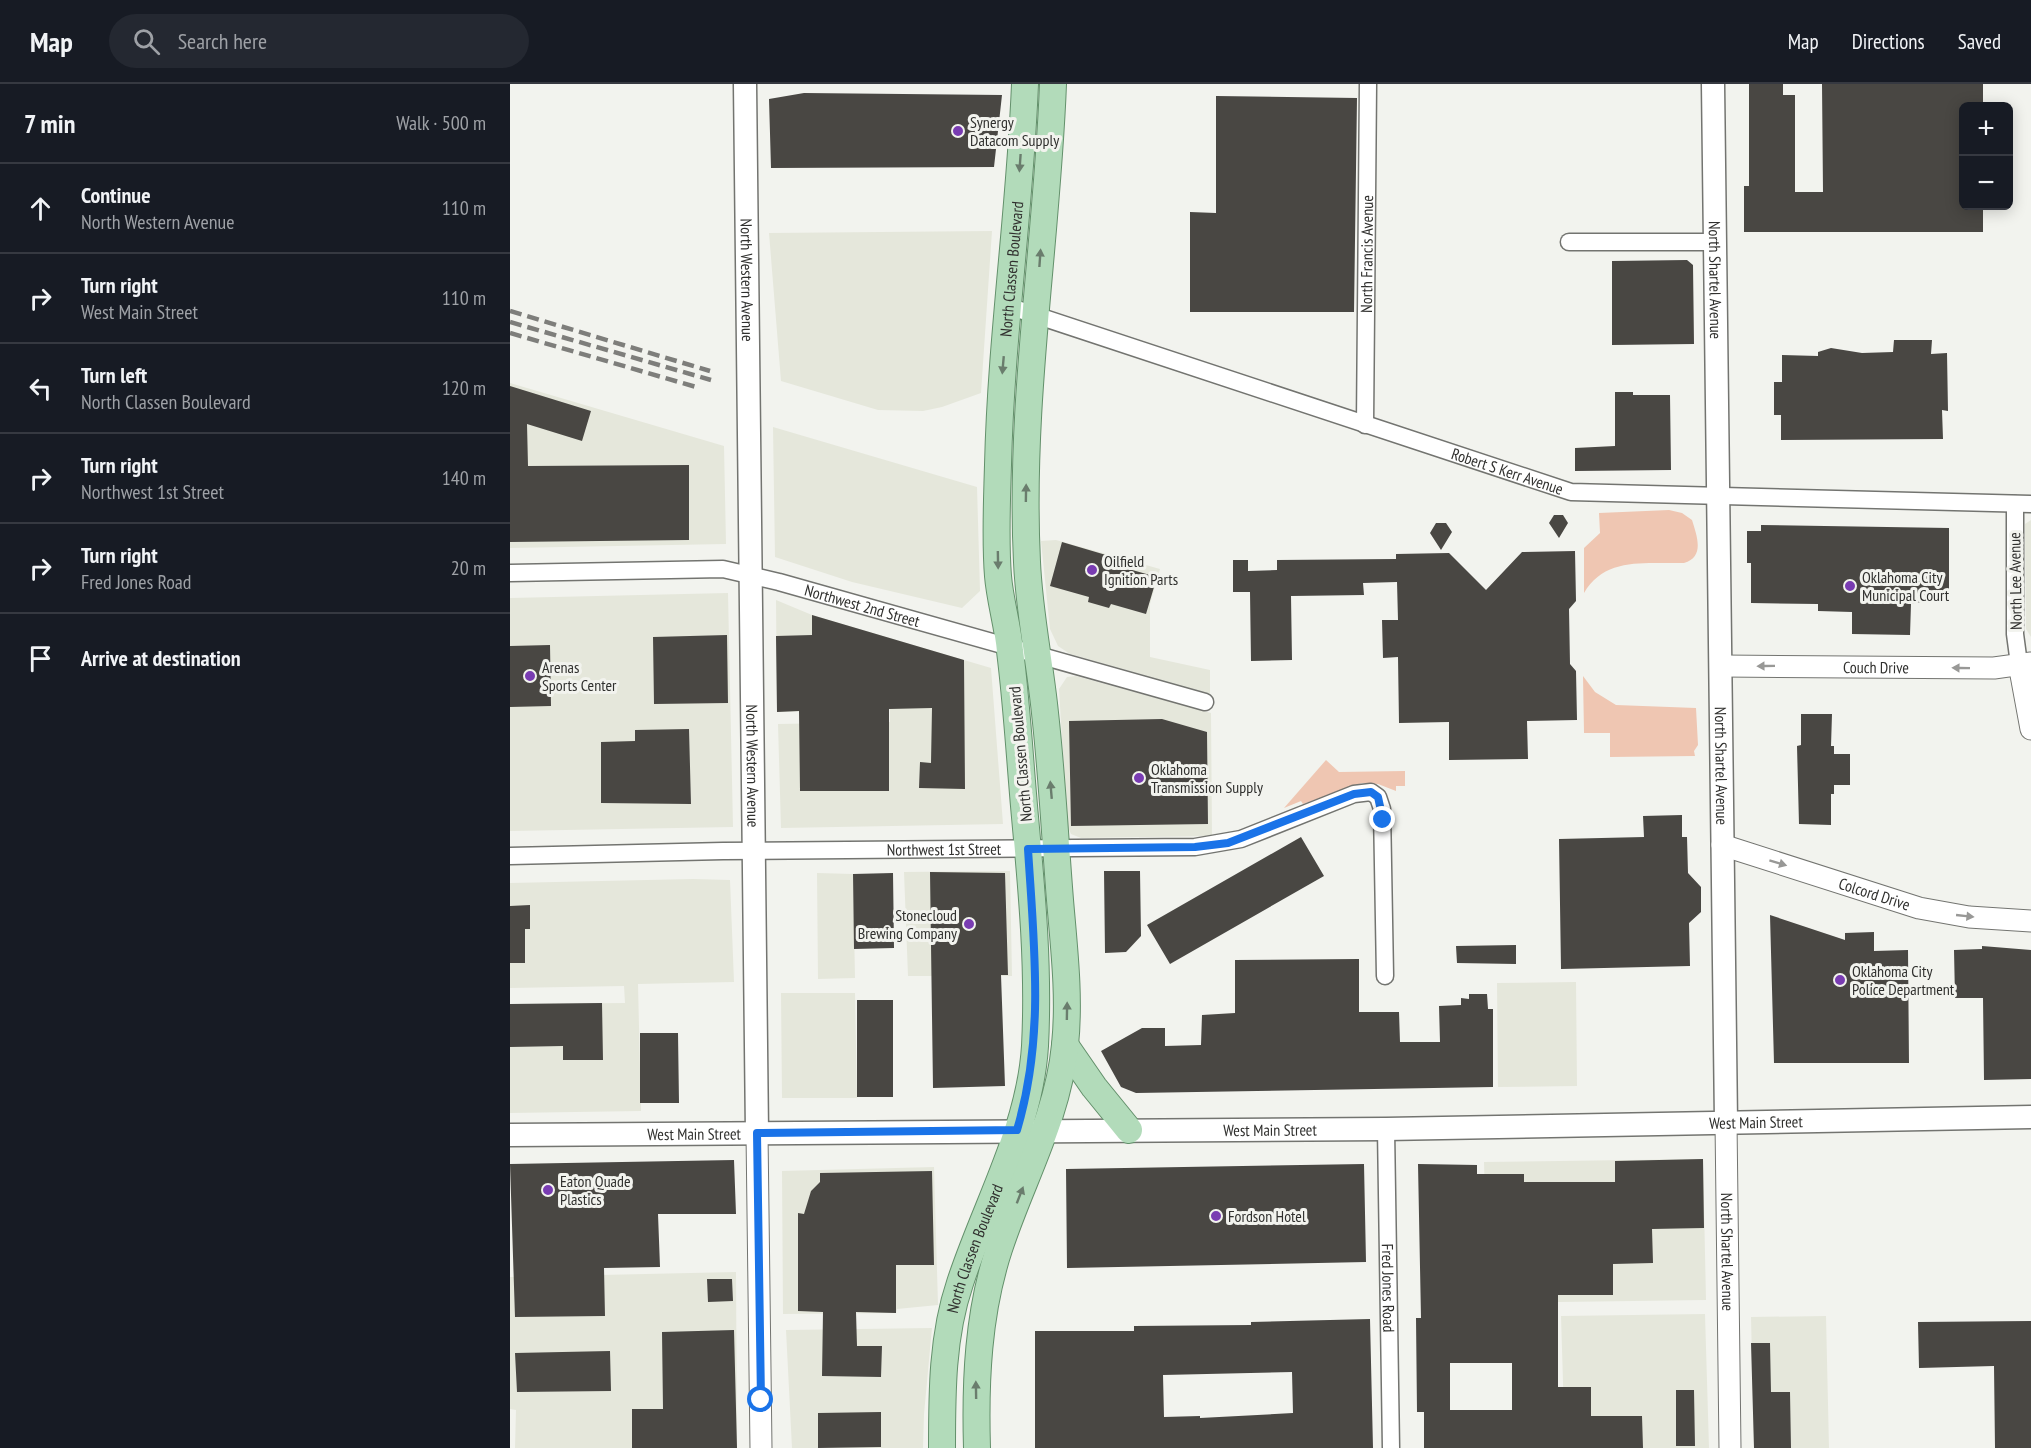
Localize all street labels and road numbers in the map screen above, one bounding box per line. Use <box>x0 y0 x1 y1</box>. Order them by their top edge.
street label: North Francis Avenue <box>1356 195 1377 313</box>
street label: North Classen Boulevard <box>995 200 1027 337</box>
street label: North Western Avenue <box>737 218 758 342</box>
street label: North Shartel Avenue <box>1705 221 1726 339</box>
street label: Robert S Kerr Avenue <box>1449 443 1566 499</box>
street label: North Lee Avenue <box>2004 532 2026 630</box>
street label: Northwest 2nd Street <box>802 580 923 631</box>
street label: Couch Drive <box>1843 657 1909 677</box>
street label: North Classen Boulevard <box>1004 685 1036 823</box>
street label: North Western Avenue <box>742 704 764 828</box>
street label: North Shartel Avenue <box>1711 707 1732 825</box>
street label: Northwest 1st Street <box>887 839 1002 860</box>
street label: Colcord Drive <box>1836 873 1913 914</box>
street label: West Main Street <box>1709 1111 1804 1133</box>
street label: West Main Street <box>1223 1119 1318 1140</box>
street label: West Main Street <box>647 1123 742 1144</box>
street label: North Classen Boulevard <box>942 1181 1007 1315</box>
street label: North Shartel Avenue <box>1717 1193 1738 1311</box>
street label: Fred Jones Road <box>1378 1244 1399 1332</box>

